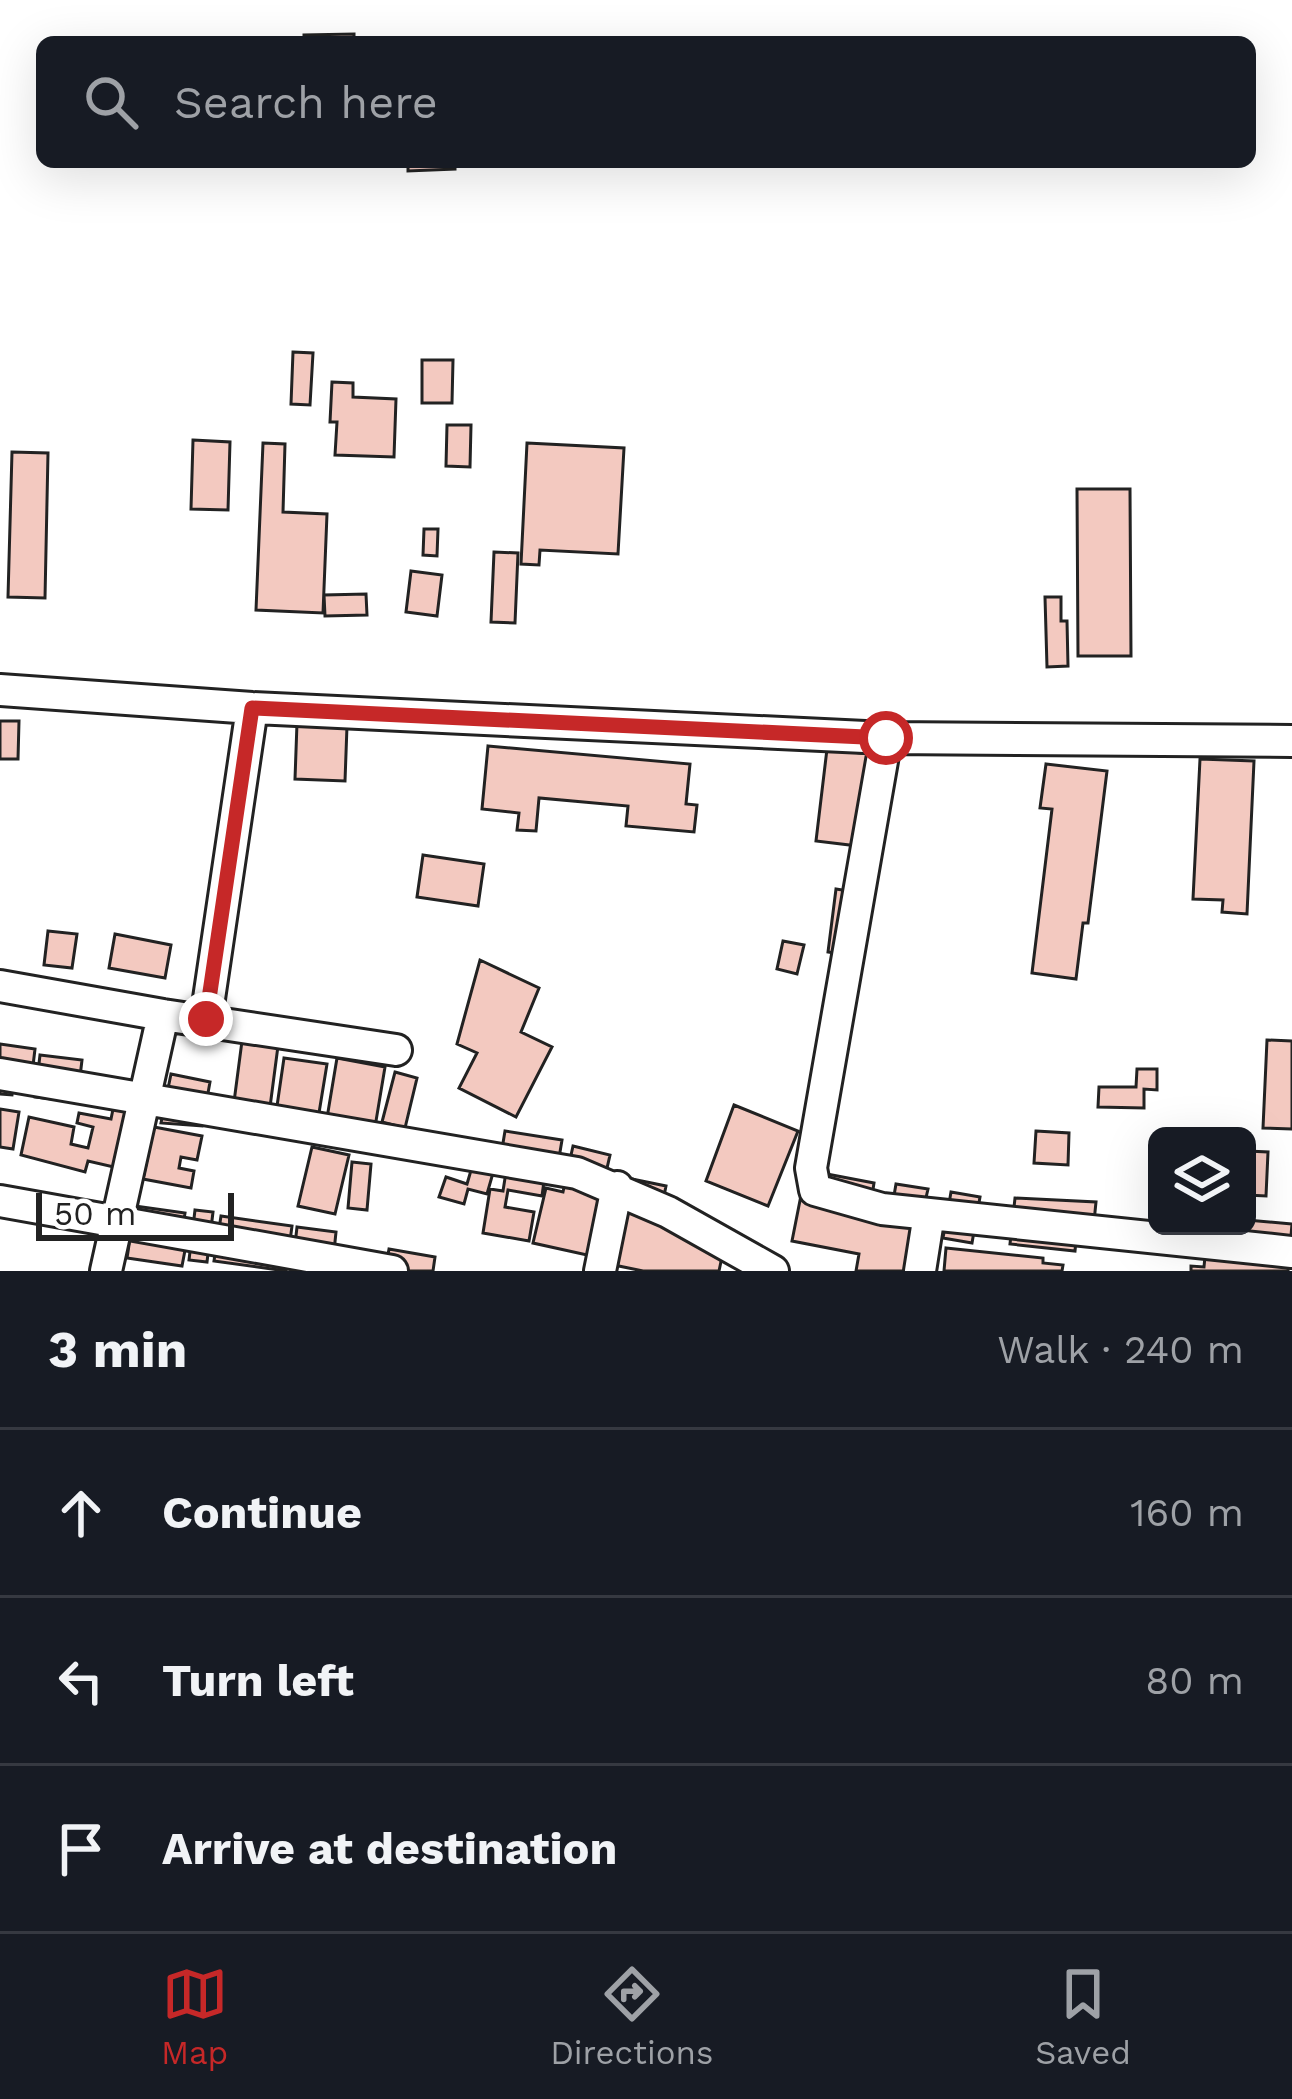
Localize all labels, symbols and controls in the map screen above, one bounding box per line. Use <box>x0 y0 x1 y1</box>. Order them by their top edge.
search box <box>36 36 1256 168</box>
icon: search <box>78 69 144 135</box>
text: Search here <box>174 76 438 129</box>
route start <box>859 711 913 765</box>
route end <box>179 992 233 1046</box>
map controls <box>1148 1127 1256 1235</box>
button: layers <box>1148 1127 1256 1235</box>
scale bar <box>36 1187 234 1240</box>
text: 50 m <box>54 1194 136 1233</box>
text: 3 min <box>48 1320 187 1379</box>
text: Walk · 240 m <box>997 1327 1244 1372</box>
icon: ahead <box>48 1480 114 1546</box>
text: Continue <box>162 1486 362 1539</box>
text: 160 m <box>1130 1490 1244 1535</box>
icon: left <box>48 1648 114 1714</box>
text: Turn left <box>162 1654 354 1707</box>
text: 80 m <box>1145 1658 1244 1703</box>
icon: arrive <box>48 1816 114 1882</box>
text: Arrive at destination <box>162 1822 617 1875</box>
tab: Map <box>161 1961 228 2072</box>
tab: Directions <box>550 1961 713 2072</box>
tab: Saved <box>1035 1961 1131 2072</box>

